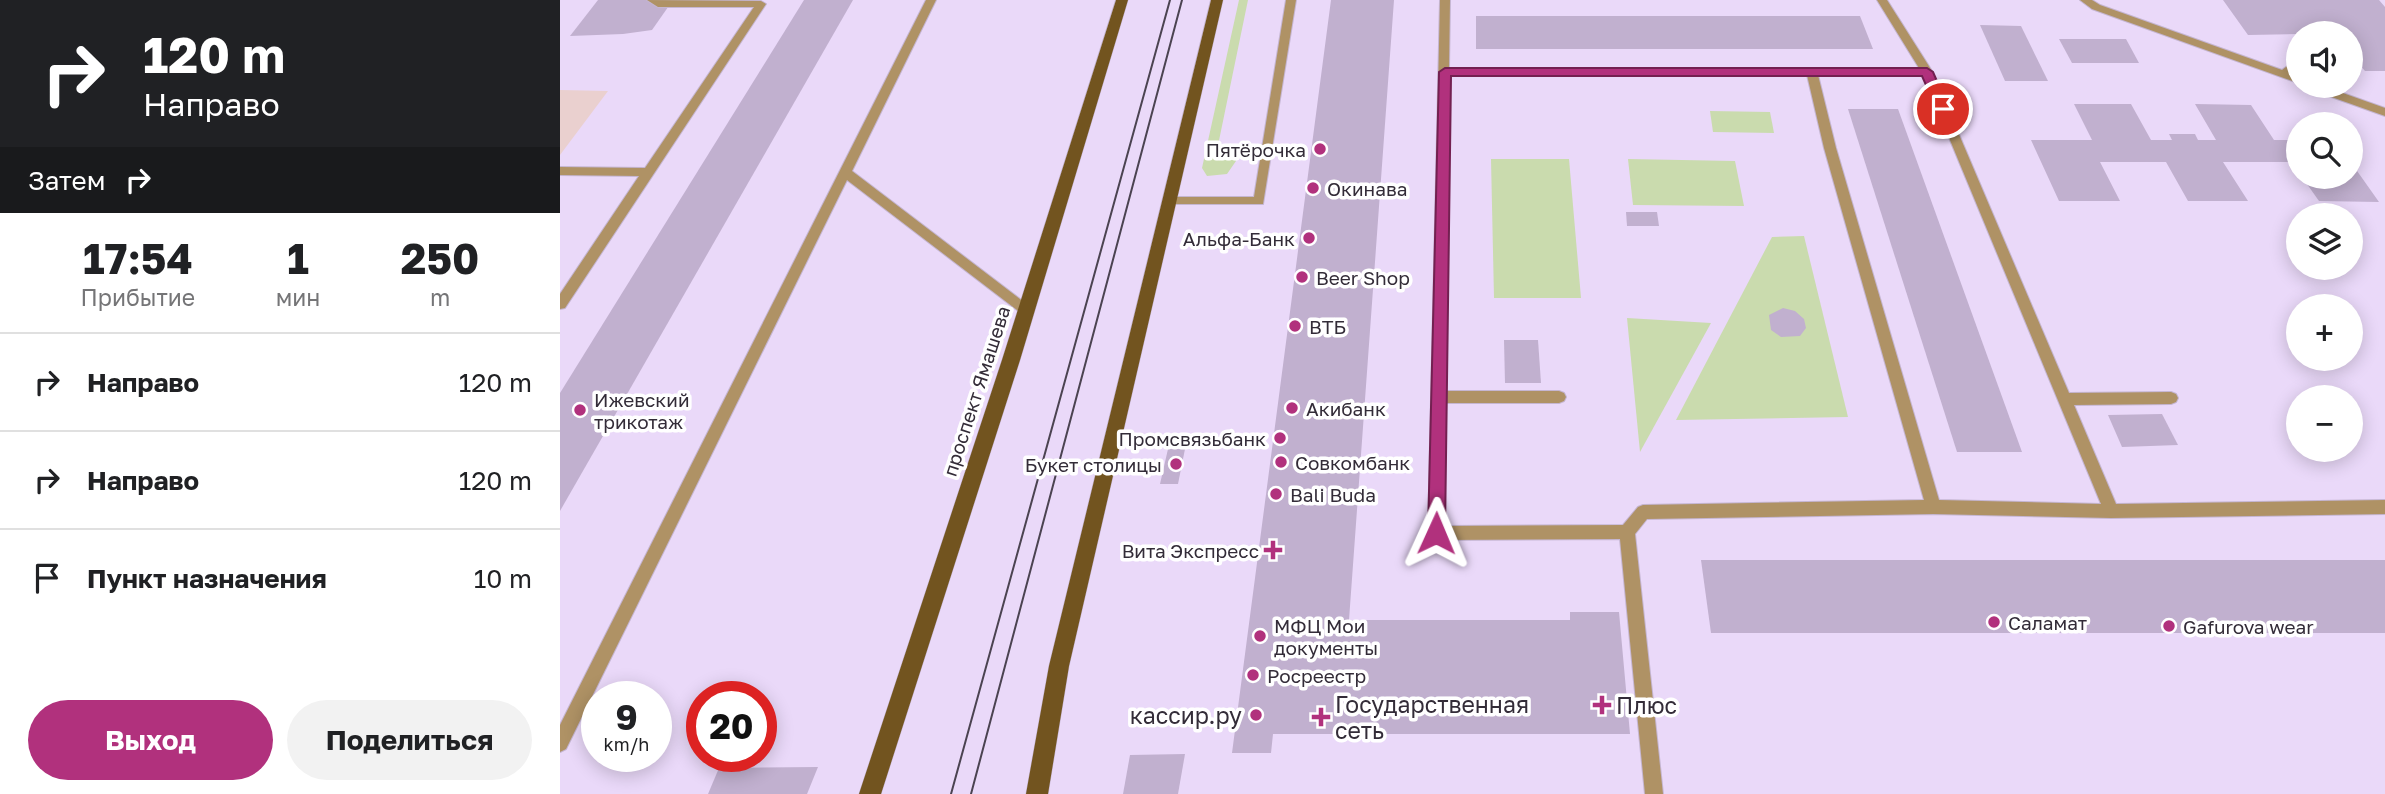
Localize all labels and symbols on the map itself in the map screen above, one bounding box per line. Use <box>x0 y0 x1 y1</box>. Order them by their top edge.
pin <box>1913 79 1973 139</box>
place label: Пятёрочка <box>1206 138 1306 161</box>
marker: Пятёрочка <box>1312 141 1328 157</box>
place label: Окинава <box>1327 177 1407 200</box>
marker: Окинава <box>1305 180 1321 196</box>
place label: Альфа-Банк <box>1183 227 1295 250</box>
marker: Альфа-Банк <box>1301 230 1317 246</box>
place label: Beer Shop <box>1316 266 1410 289</box>
marker: Beer Shop <box>1294 269 1310 285</box>
street label: проспект Ямашева <box>938 303 1014 479</box>
place label: ВТБ <box>1309 315 1346 338</box>
marker: ВТБ <box>1287 318 1303 334</box>
place label: Ижевский трикотаж <box>594 388 689 433</box>
place label: Акибанк <box>1306 397 1386 420</box>
marker: Акибанк <box>1284 400 1300 416</box>
marker: Ижевский трикотаж <box>572 402 588 418</box>
place label: Промсвязьбанк <box>1119 427 1266 450</box>
marker: Промсвязьбанк <box>1272 430 1288 446</box>
place label: Совкомбанк <box>1295 451 1410 474</box>
place label: Букет столицы <box>1025 453 1162 476</box>
marker: Совкомбанк <box>1273 454 1289 470</box>
marker: Букет столицы <box>1168 456 1184 472</box>
place label: Bali Buda <box>1290 483 1376 506</box>
marker: Bali Buda <box>1268 486 1284 502</box>
position arrow <box>1399 496 1473 570</box>
place label: Вита Экспресс <box>1122 539 1259 562</box>
marker: Вита Экспресс <box>1265 542 1281 558</box>
place label: Саламат <box>2008 611 2087 634</box>
place label: МФЦ Мои документы <box>1274 614 1378 659</box>
marker: Саламат <box>1986 614 2002 630</box>
place label: Gafurova wear <box>2183 615 2314 638</box>
marker: Gafurova wear <box>2161 618 2177 634</box>
marker: МФЦ Мои документы <box>1252 628 1268 644</box>
place label: Росреестр <box>1267 664 1366 687</box>
marker: Росреестр <box>1245 667 1261 683</box>
speed limit sign: 20 <box>686 681 777 772</box>
place label: Государственная сеть <box>1335 690 1529 744</box>
place label: Плюс <box>1616 691 1677 719</box>
marker: Плюс <box>1594 697 1610 713</box>
place label: кассир.ру <box>1130 701 1242 729</box>
marker: кассир.ру <box>1248 707 1264 723</box>
marker: Государственная сеть <box>1313 709 1329 725</box>

